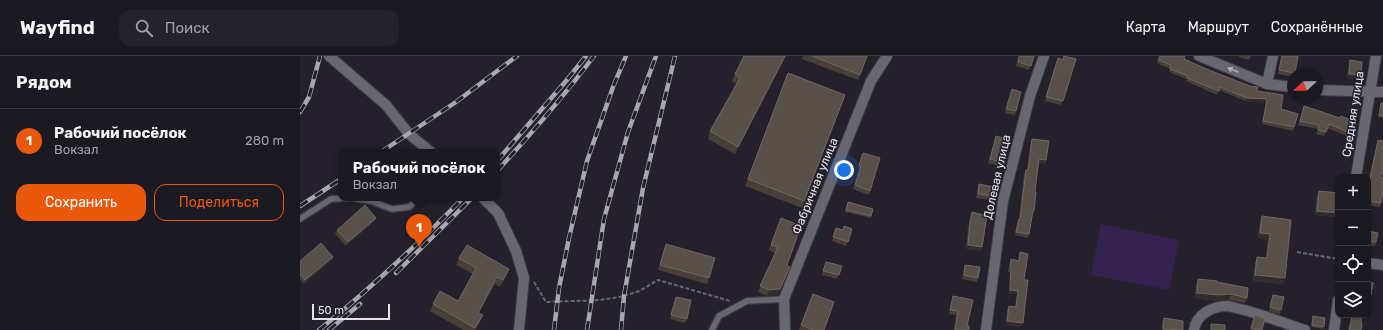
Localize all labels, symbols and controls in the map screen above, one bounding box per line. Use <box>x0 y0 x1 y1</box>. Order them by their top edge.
search box <box>119 10 399 46</box>
text: Wayfind <box>20 16 95 39</box>
icon: search <box>133 17 155 39</box>
text: Поиск <box>165 19 209 37</box>
text: Карта <box>1126 19 1166 36</box>
text: Маршрут <box>1188 19 1249 36</box>
text: Сохранённые <box>1271 19 1363 36</box>
one-way arrow <box>1228 67 1239 73</box>
north arrow <box>1287 68 1323 104</box>
street label: Средняя улица <box>1339 70 1367 158</box>
text: Рядом <box>16 72 72 92</box>
text: Рабочий посёлок <box>54 124 187 142</box>
text: 1 <box>26 133 32 148</box>
text: 280 m <box>245 133 284 148</box>
street label: Долевая улица <box>980 133 1014 221</box>
street label: Фабричная улица <box>789 136 841 236</box>
text: Вокзал <box>54 142 99 157</box>
popup <box>338 149 500 201</box>
text: Рабочий посёлок <box>353 159 485 177</box>
your location <box>834 160 854 180</box>
map controls <box>1335 174 1371 318</box>
button: + <box>1335 174 1371 210</box>
text: Вокзал <box>353 177 397 192</box>
button: Сохранить <box>16 184 146 221</box>
button: Поделиться <box>154 184 284 221</box>
button: − <box>1335 210 1371 246</box>
pin: 1 <box>406 214 432 247</box>
button: locate <box>1335 246 1371 282</box>
button: layers <box>1335 282 1371 318</box>
scale bar <box>312 302 390 321</box>
text: 50 m <box>318 304 344 317</box>

